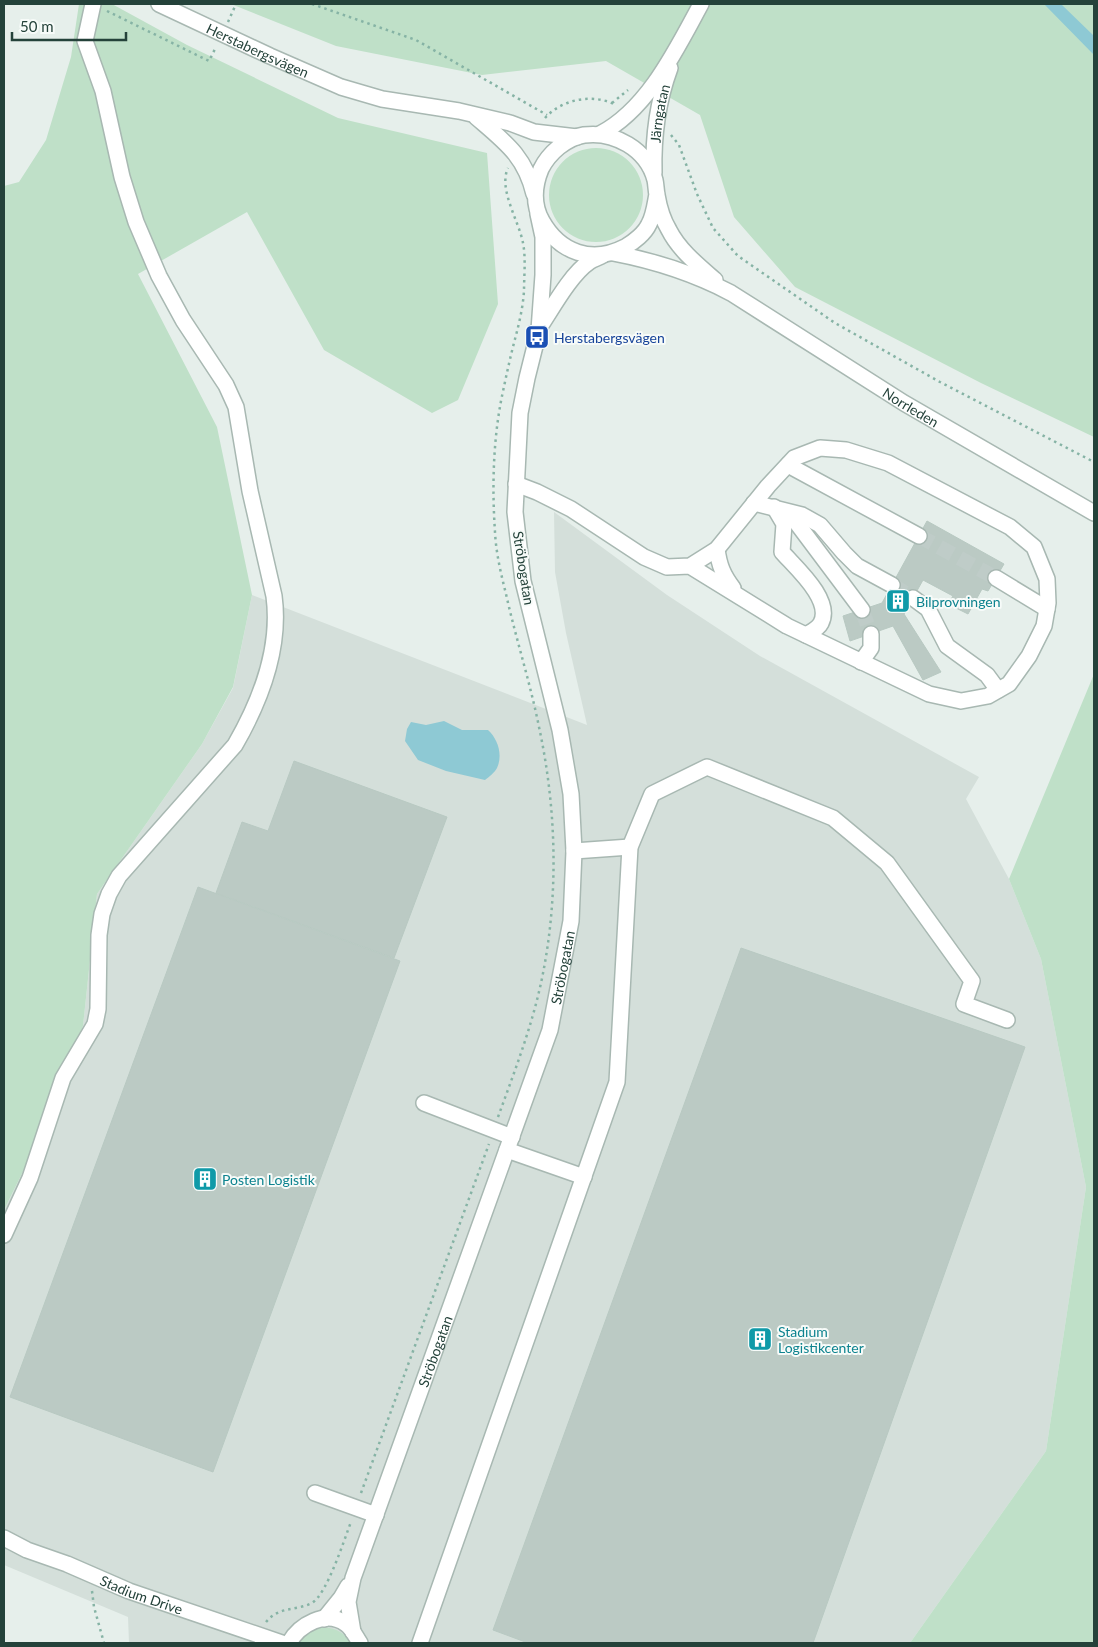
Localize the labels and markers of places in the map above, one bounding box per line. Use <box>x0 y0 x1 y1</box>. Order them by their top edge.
bus stop icon: Herstabergsvägen <box>524 324 550 350</box>
place label: Herstabergsvägen <box>554 329 665 346</box>
building icon: Bilprovningen <box>885 588 911 614</box>
place label: Bilprovningen <box>916 593 1001 610</box>
building icon: Posten Logistik <box>192 1166 218 1192</box>
place label: Posten Logistik <box>222 1171 316 1188</box>
place label: Stadium Logistikcenter <box>778 1323 864 1356</box>
building icon: Stadium Logistikcenter <box>747 1326 773 1352</box>

